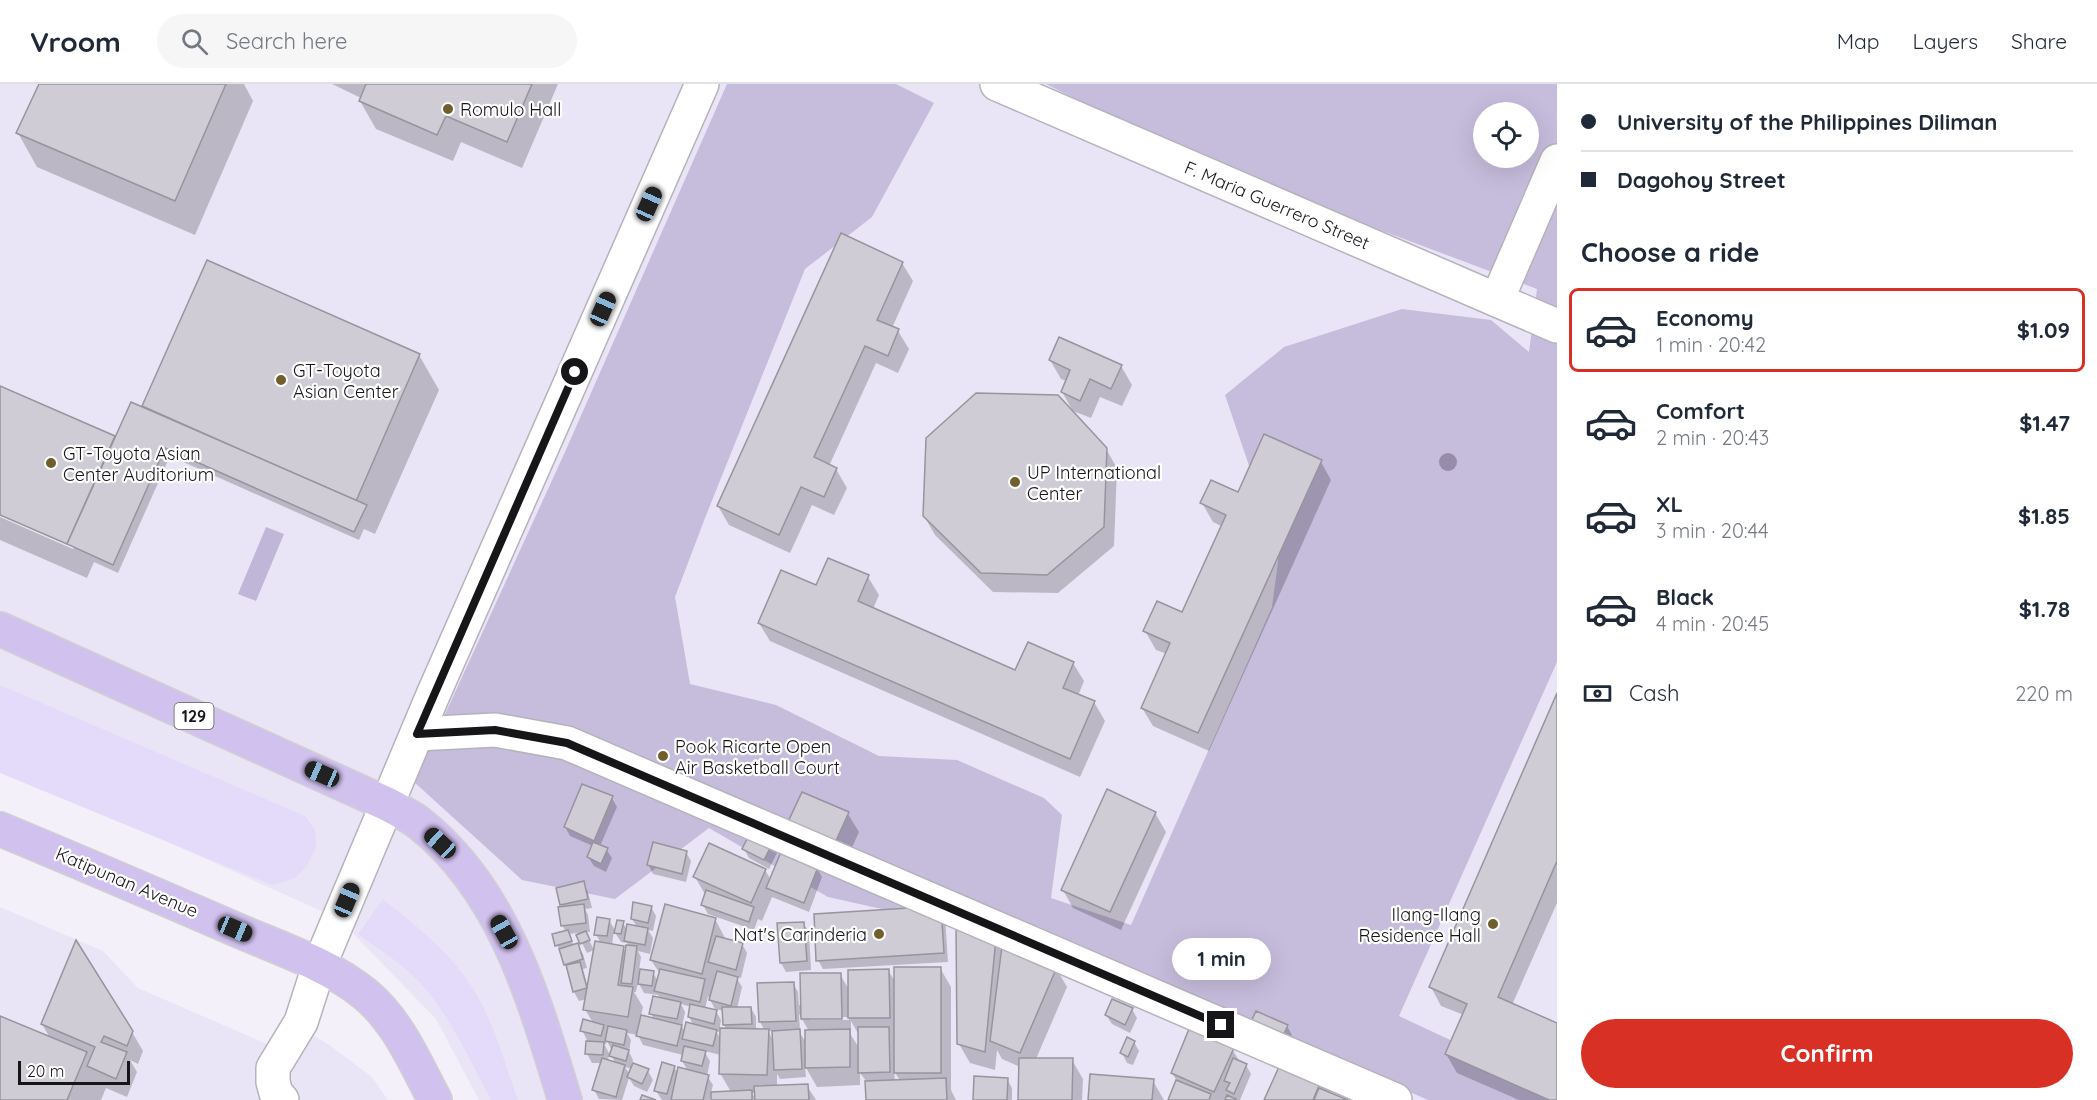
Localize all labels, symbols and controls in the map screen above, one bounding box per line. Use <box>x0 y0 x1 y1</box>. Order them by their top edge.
search box <box>157 14 577 68</box>
text: Vroom <box>30 24 121 59</box>
icon: search <box>178 25 211 58</box>
text: Search here <box>226 27 347 55</box>
text: Map <box>1837 28 1880 54</box>
text: Layers <box>1913 28 1978 54</box>
text: Share <box>2011 28 2067 54</box>
place label: Romulo Hall <box>460 98 561 121</box>
marker: Romulo Hall <box>441 102 455 116</box>
map controls <box>1473 102 1539 168</box>
button: locate <box>1473 102 1539 168</box>
text: University of the Philippines Diliman <box>1617 108 1997 136</box>
street label: F. Maria Guerrero Street <box>1181 156 1373 254</box>
text: Dagohoy Street <box>1617 166 1786 194</box>
car <box>633 184 665 224</box>
text: Choose a ride <box>1581 235 1759 269</box>
car <box>587 289 619 329</box>
icon: car <box>1584 303 1638 357</box>
text: Economy <box>1656 304 1754 332</box>
text: $1.09 <box>2017 316 2070 344</box>
text: 1 min · 20:42 <box>1656 332 1766 357</box>
route start <box>561 358 588 385</box>
place label: GT-Toyota Asian Center <box>293 359 399 403</box>
marker: GT-Toyota Asian Center <box>274 373 288 387</box>
icon: car <box>1584 396 1638 450</box>
text: Comfort <box>1656 397 1745 425</box>
text: $1.47 <box>2019 409 2070 437</box>
text: 2 min · 20:43 <box>1656 425 1769 450</box>
place label: GT-Toyota Asian Center Auditorium <box>63 442 214 486</box>
marker: GT-Toyota Asian Center Auditorium <box>44 456 58 470</box>
place label: UP International Center <box>1027 461 1161 505</box>
marker: UP International Center <box>1008 475 1022 489</box>
icon: car <box>1584 489 1638 543</box>
text: XL <box>1656 490 1683 518</box>
text: $1.85 <box>2018 502 2070 530</box>
text: 3 min · 20:44 <box>1656 518 1769 543</box>
icon: car <box>1584 582 1638 636</box>
text: Black <box>1656 583 1714 611</box>
text: $1.78 <box>2019 595 2070 623</box>
text: 4 min · 20:45 <box>1656 611 1769 636</box>
icon: cash <box>1581 677 1614 710</box>
text: Cash <box>1629 679 1680 707</box>
text: 220 m <box>2015 681 2073 706</box>
road number: 129 <box>174 703 214 729</box>
place label: Pook Ricarte Open Air Basketball Court <box>675 735 840 779</box>
marker: Pook Ricarte Open Air Basketball Court <box>656 749 670 763</box>
car <box>302 758 342 790</box>
car <box>421 824 459 862</box>
street label: Katipunan Avenue <box>52 842 202 922</box>
car <box>332 880 362 920</box>
place label: Ilang-Ilang Residence Hall <box>1359 903 1481 947</box>
car <box>487 912 521 952</box>
car <box>215 914 255 944</box>
marker: Ilang-Ilang Residence Hall <box>1486 917 1500 931</box>
place label: Nat's Carinderia <box>733 923 867 946</box>
marker: Nat's Carinderia <box>872 927 886 941</box>
callout: 1 min <box>1172 938 1270 980</box>
text: 1 min <box>1197 946 1246 971</box>
route end <box>1207 1011 1234 1038</box>
button: Confirm <box>1581 1019 2073 1088</box>
scale bar <box>18 1058 130 1086</box>
text: 20 m <box>27 1061 64 1081</box>

